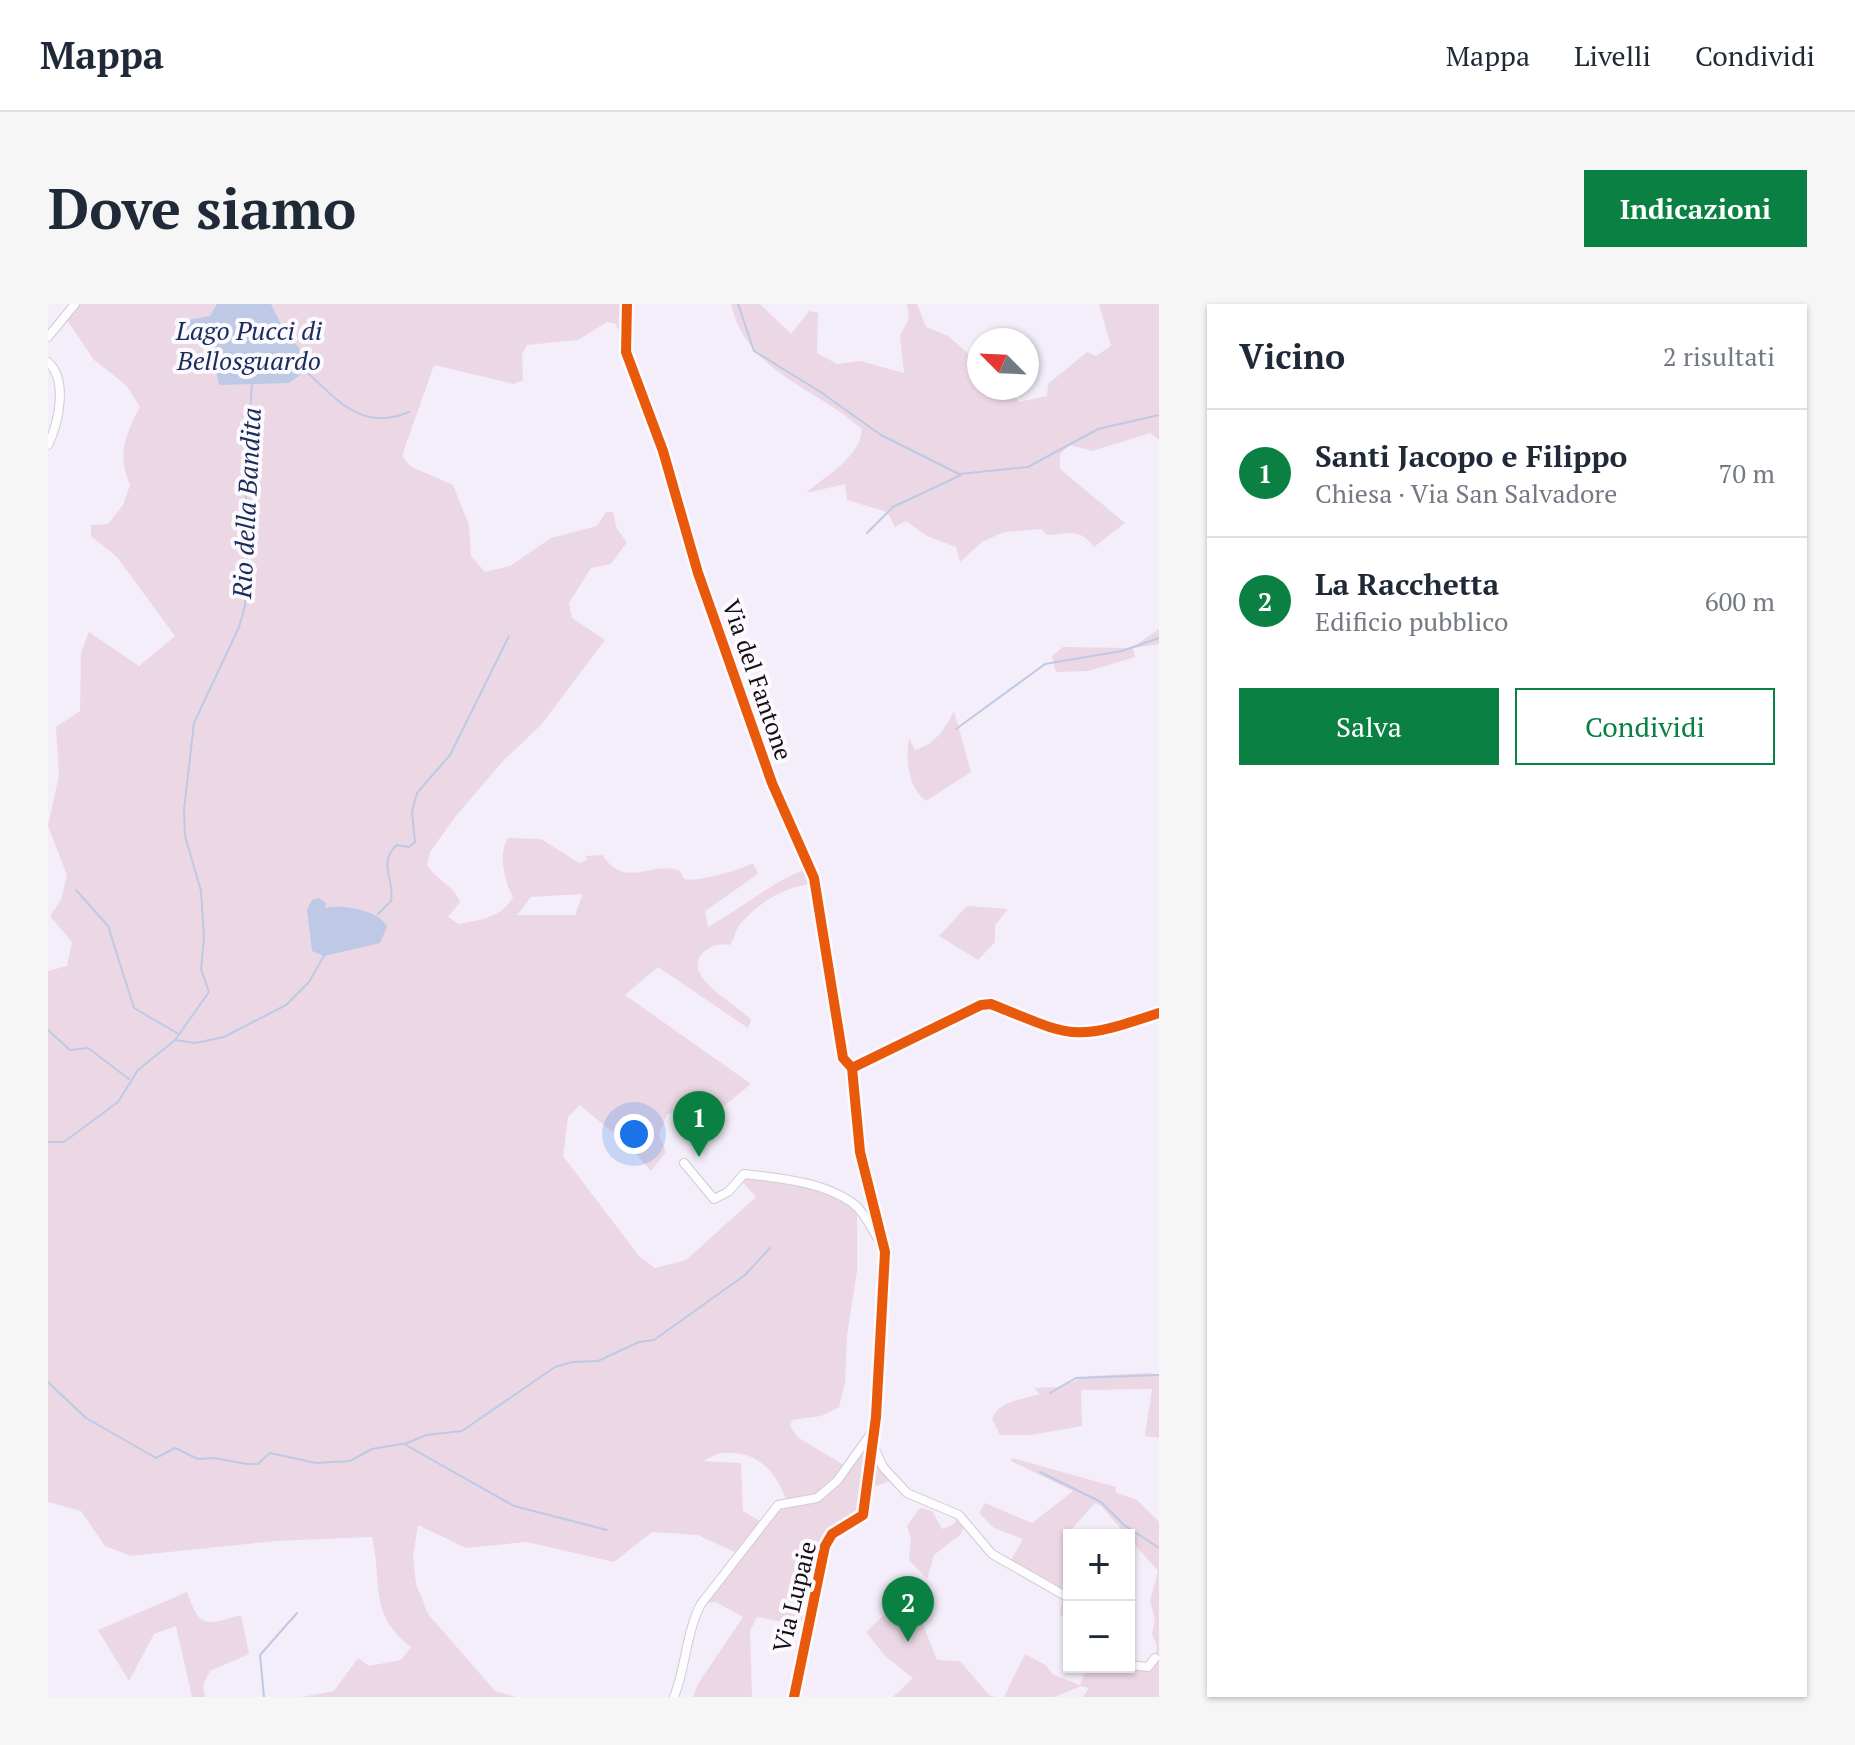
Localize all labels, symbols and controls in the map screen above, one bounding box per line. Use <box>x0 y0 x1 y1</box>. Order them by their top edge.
text: Mappa <box>40 30 164 80</box>
text: Mappa <box>1446 37 1530 74</box>
text: Livelli <box>1574 37 1651 74</box>
text: Condividi <box>1695 37 1815 74</box>
button: Indicazioni <box>1584 170 1807 247</box>
text: Dove siamo <box>48 171 356 245</box>
water label: Lago Pucci di Bellosguardo <box>175 313 322 377</box>
north arrow <box>967 328 1039 400</box>
text: Vicino <box>1239 334 1345 379</box>
text: 2 risultati <box>1663 339 1775 373</box>
water label: Rio della Bandita <box>224 407 268 600</box>
text: Santi Jacopo e Filippo <box>1315 436 1627 476</box>
text: 1 <box>1258 456 1272 490</box>
text: 70 m <box>1719 456 1775 490</box>
text: Chiesa · Via San Salvadore <box>1315 476 1617 510</box>
text: La Racchetta <box>1315 564 1499 604</box>
text: 2 <box>1258 584 1272 618</box>
text: 600 m <box>1705 584 1775 618</box>
street label: Via del Fantone <box>715 595 800 764</box>
text: Edificio pubblico <box>1315 604 1508 638</box>
button: Salva <box>1239 688 1499 765</box>
button: Condividi <box>1515 688 1775 765</box>
pin: 1 <box>673 1091 725 1157</box>
your location <box>614 1114 654 1154</box>
map controls <box>1063 1529 1135 1673</box>
button: + <box>1063 1529 1135 1601</box>
street label: Via Lupaie <box>765 1538 823 1656</box>
pin: 2 <box>882 1576 934 1642</box>
button: − <box>1063 1601 1135 1673</box>

